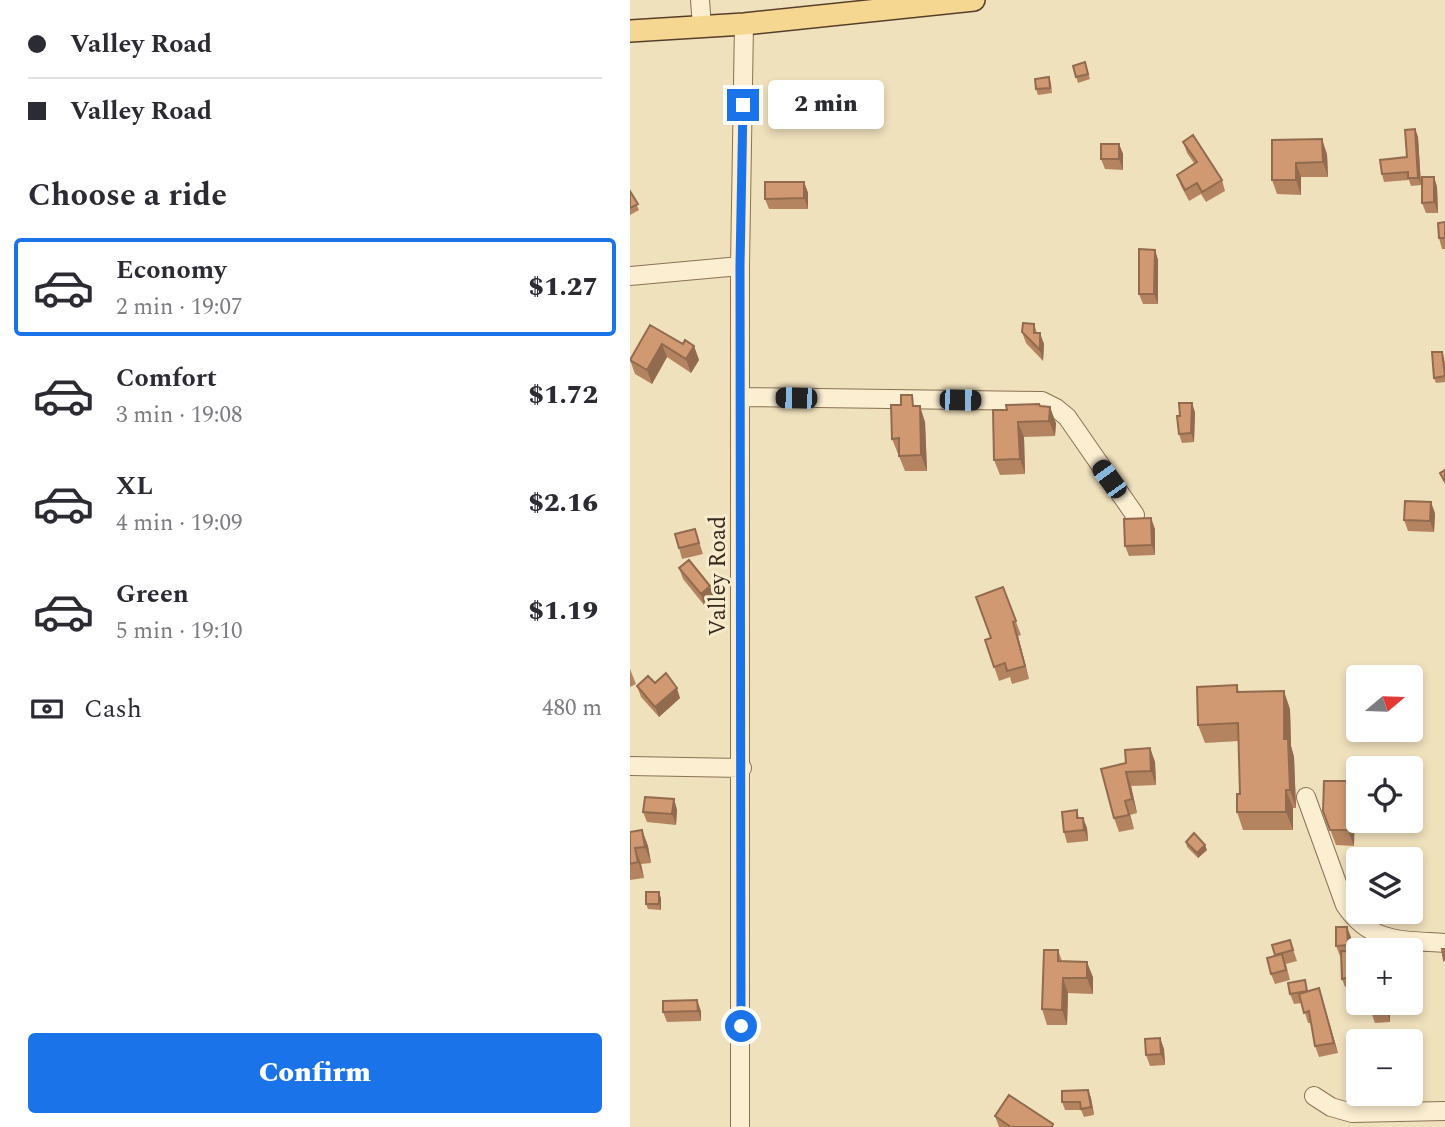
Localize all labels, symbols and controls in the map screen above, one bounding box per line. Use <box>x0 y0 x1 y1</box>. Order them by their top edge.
text: Valley Road <box>70 24 212 64</box>
callout: 2 min <box>768 80 883 130</box>
text: 2 min <box>794 87 858 122</box>
route end <box>727 89 759 121</box>
text: Valley Road <box>70 91 212 131</box>
text: Choose a ride <box>28 171 227 220</box>
text: Economy <box>116 250 226 290</box>
icon: car <box>32 256 95 319</box>
text: $1.27 <box>528 267 598 307</box>
text: 2 min · 19:07 <box>116 290 243 325</box>
text: Comfort <box>116 358 217 398</box>
icon: car <box>32 364 95 427</box>
text: $1.72 <box>528 375 598 415</box>
car <box>775 387 818 409</box>
car <box>939 389 982 411</box>
text: 3 min · 19:08 <box>116 398 243 433</box>
car <box>1089 456 1130 502</box>
text: XL <box>116 466 153 506</box>
icon: car <box>32 472 95 535</box>
text: $2.16 <box>528 483 598 523</box>
text: 4 min · 19:09 <box>116 506 243 541</box>
street label: Valley Road <box>701 516 736 636</box>
text: Green <box>116 574 189 614</box>
icon: car <box>32 580 95 643</box>
text: $1.19 <box>528 591 598 631</box>
text: 5 min · 19:10 <box>116 614 243 649</box>
north arrow <box>1346 665 1423 742</box>
map controls <box>1346 665 1423 1106</box>
text: Cash <box>84 689 142 729</box>
icon: cash <box>28 690 66 728</box>
text: 480 m <box>542 691 602 726</box>
button: locate <box>1346 756 1423 833</box>
button: layers <box>1346 847 1423 924</box>
button: + <box>1346 938 1423 1015</box>
route start <box>725 1010 757 1042</box>
button: − <box>1346 1029 1423 1106</box>
button: Confirm <box>28 1033 602 1113</box>

